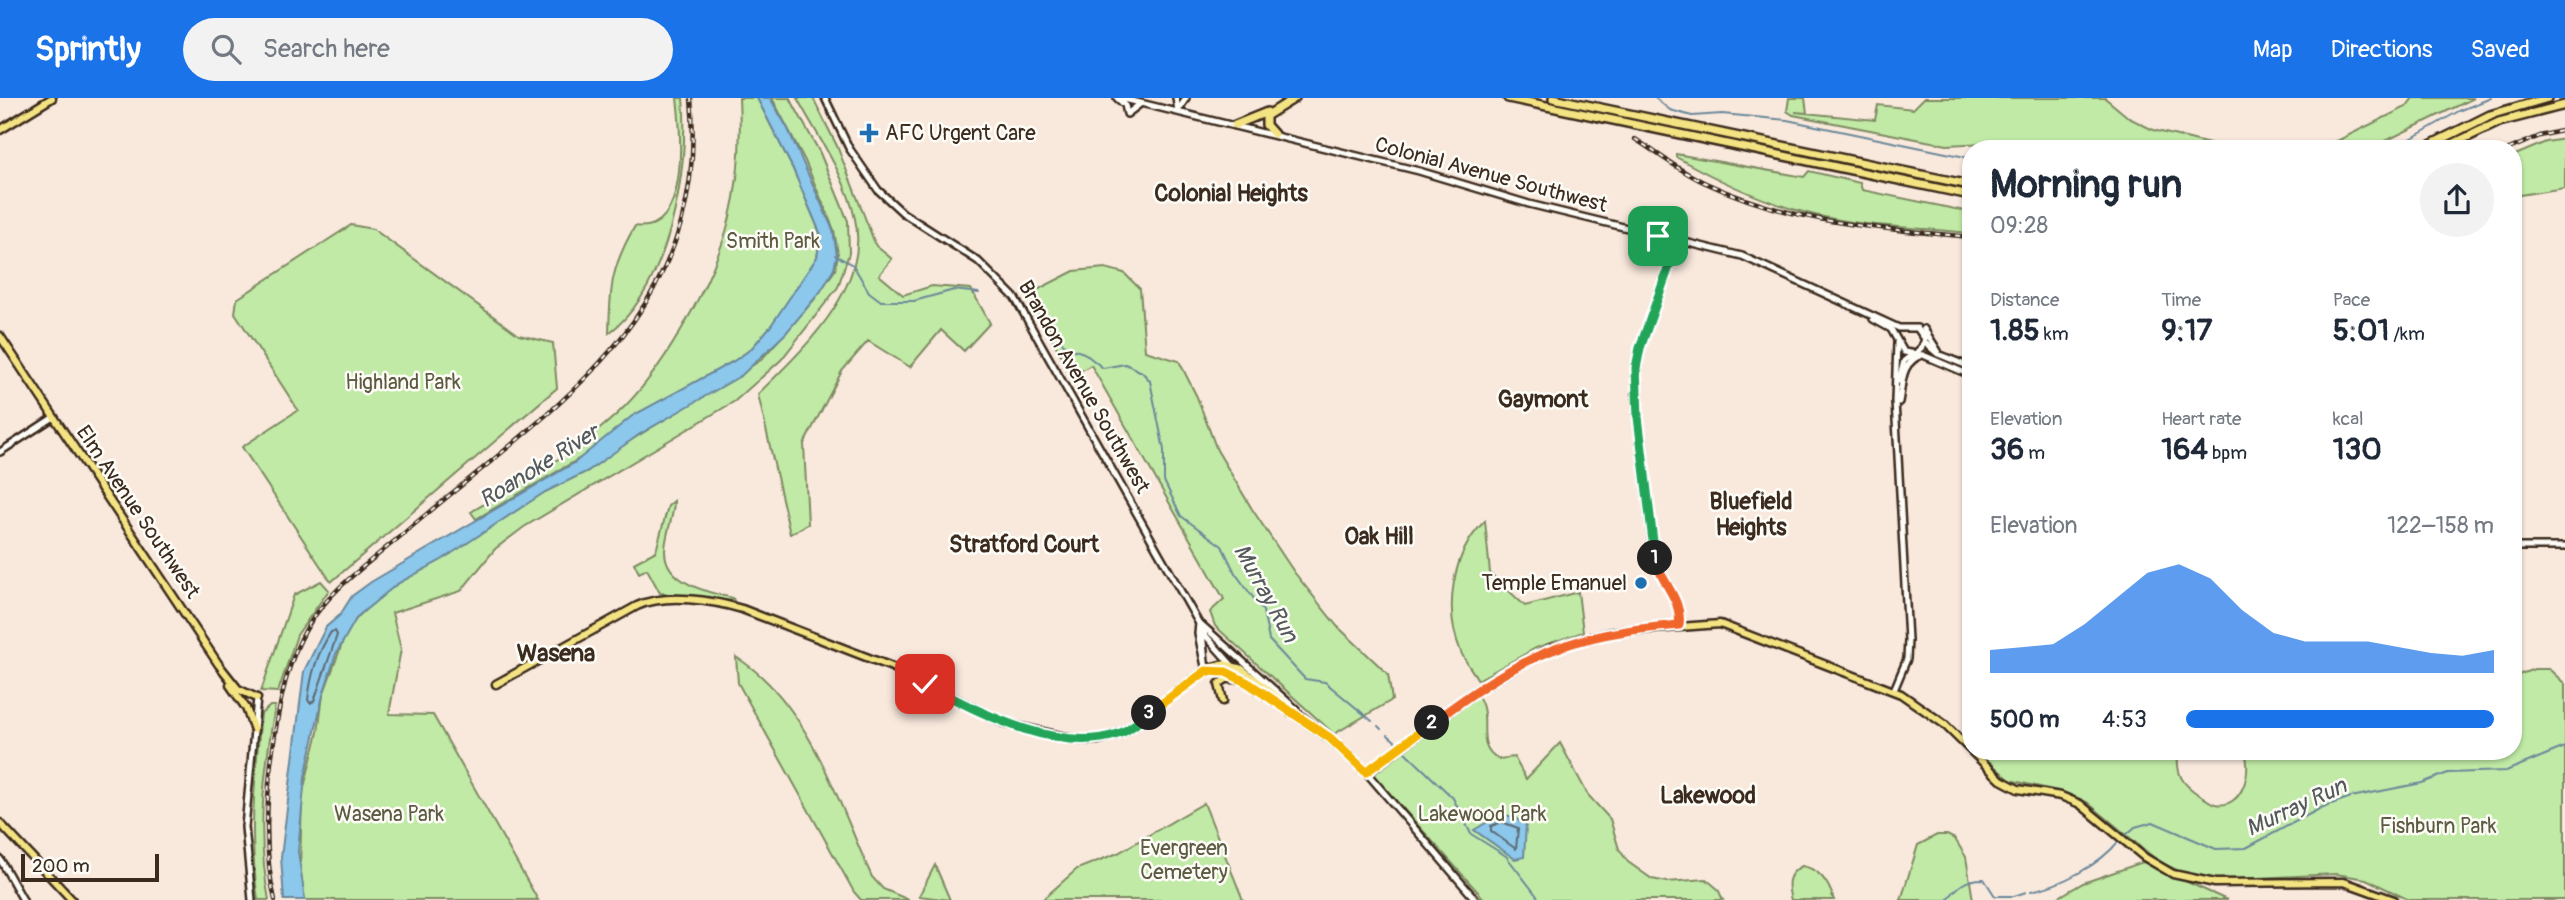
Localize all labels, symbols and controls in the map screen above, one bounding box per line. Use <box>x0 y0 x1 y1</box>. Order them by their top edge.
search box <box>183 18 673 81</box>
text: Sprintly <box>35 29 141 70</box>
icon: search <box>207 30 245 68</box>
text: Search here <box>263 33 390 65</box>
text: Map <box>2253 35 2293 64</box>
text: Directions <box>2331 35 2432 64</box>
text: Saved <box>2470 35 2530 64</box>
place label: AFC Urgent Care <box>885 120 1036 147</box>
marker: AFC Urgent Care <box>859 123 879 143</box>
street label: Colonial Avenue Southwest <box>1372 131 1610 219</box>
text: Morning run <box>1990 161 2182 209</box>
button: share <box>2420 163 2494 237</box>
district label: Colonial Heights <box>1154 179 1309 208</box>
pin <box>1628 206 1688 266</box>
text: 09:28 <box>1990 211 2048 240</box>
icon: arrive <box>1639 217 1677 255</box>
park label: Smith Park <box>726 228 820 255</box>
street label: Brandon Avenue Southwest <box>1012 276 1156 499</box>
text: Distance <box>1990 288 2059 312</box>
text: Time <box>2161 288 2201 312</box>
text: Pace <box>2333 288 2370 312</box>
text: 1.85 <box>1990 312 2040 349</box>
text: 9:17 <box>2161 312 2212 349</box>
text: 5:01 <box>2333 312 2389 349</box>
text: km <box>2040 322 2069 346</box>
text: /km <box>2389 322 2425 346</box>
park label: Highland Park <box>345 369 461 396</box>
district label: Gaymont <box>1498 385 1589 414</box>
text: Elevation <box>1990 407 2062 431</box>
text: Heart rate <box>2161 407 2241 431</box>
text: kcal <box>2333 407 2364 431</box>
water label: Roanoke River <box>474 416 606 514</box>
street label: Elm Avenue Southwest <box>70 420 206 604</box>
text: 36 <box>1990 431 2024 468</box>
text: 164 <box>2161 431 2208 468</box>
text: 130 <box>2333 431 2382 468</box>
text: m <box>2024 441 2045 465</box>
text: bpm <box>2208 441 2247 465</box>
district label: Bluefield Heights <box>1710 487 1792 542</box>
text: Elevation <box>1990 511 2078 540</box>
text: 122–158 m <box>2387 511 2494 540</box>
district label: Oak Hill <box>1344 522 1414 551</box>
district label: Stratford Court <box>949 530 1100 559</box>
water label: Murray Run <box>1227 539 1305 648</box>
pin: 1 <box>1638 540 1672 575</box>
text: 1 <box>1651 545 1658 569</box>
place label: Temple Emanuel <box>1481 570 1627 597</box>
marker: Temple Emanuel <box>1633 575 1649 591</box>
district label: Wasena <box>517 639 595 668</box>
pin <box>895 654 955 714</box>
icon: check <box>906 665 944 703</box>
pin: 3 <box>1132 696 1166 730</box>
text: 3 <box>1143 700 1154 724</box>
text: 500 m <box>1990 705 2059 734</box>
text: 4:53 <box>2102 705 2147 734</box>
pin: 2 <box>1414 706 1450 740</box>
text: 2 <box>1426 710 1437 734</box>
water label: Murray Run <box>2241 771 2352 843</box>
district label: Lakewood <box>1660 781 1756 810</box>
park label: Wasena Park <box>334 801 444 828</box>
park label: Lakewood Park <box>1417 801 1547 828</box>
park label: Fishburn Park <box>2379 813 2497 840</box>
park label: Evergreen Cemetery <box>1140 835 1228 886</box>
scale bar <box>21 851 159 883</box>
text: 200 m <box>32 854 90 878</box>

